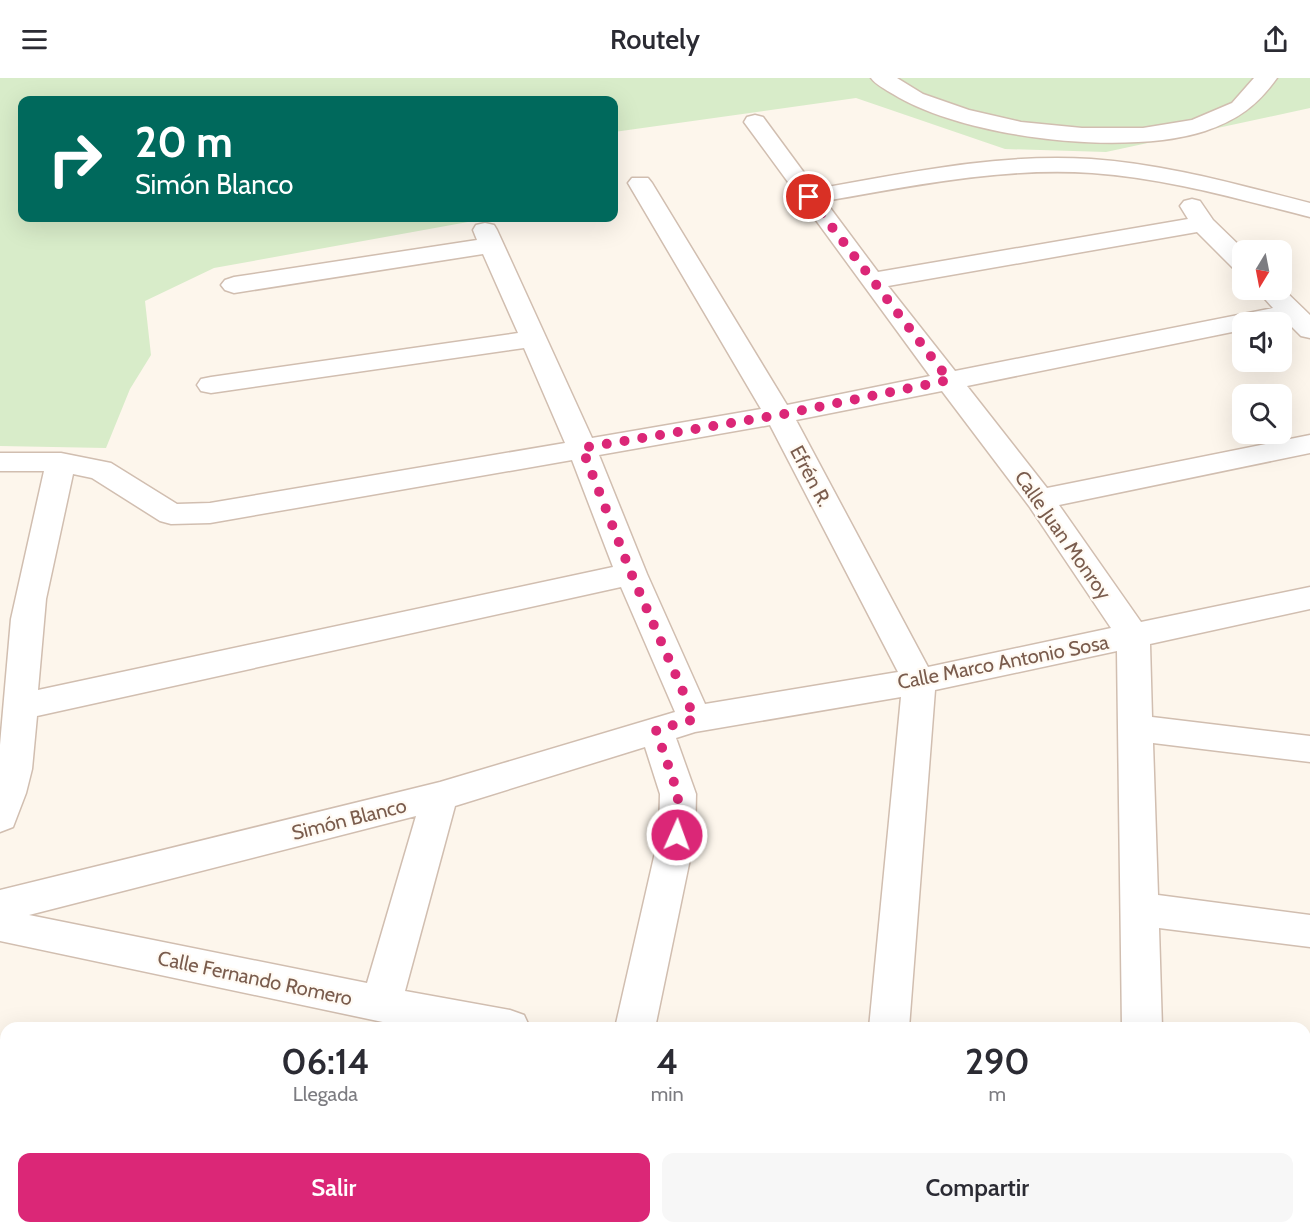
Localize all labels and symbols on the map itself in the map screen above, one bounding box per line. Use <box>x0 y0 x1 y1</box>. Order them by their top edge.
pin <box>783 171 834 222</box>
north arrow <box>1232 240 1292 300</box>
street label: Efrén R. <box>785 441 837 511</box>
street label: Calle Juan Monroy <box>1010 466 1116 604</box>
street label: Calle Marco Antonio Sosa <box>895 630 1111 694</box>
street label: Simón Blanco <box>289 793 409 845</box>
position arrow <box>645 803 709 867</box>
street label: Calle Fernando Romero <box>156 946 354 1010</box>

